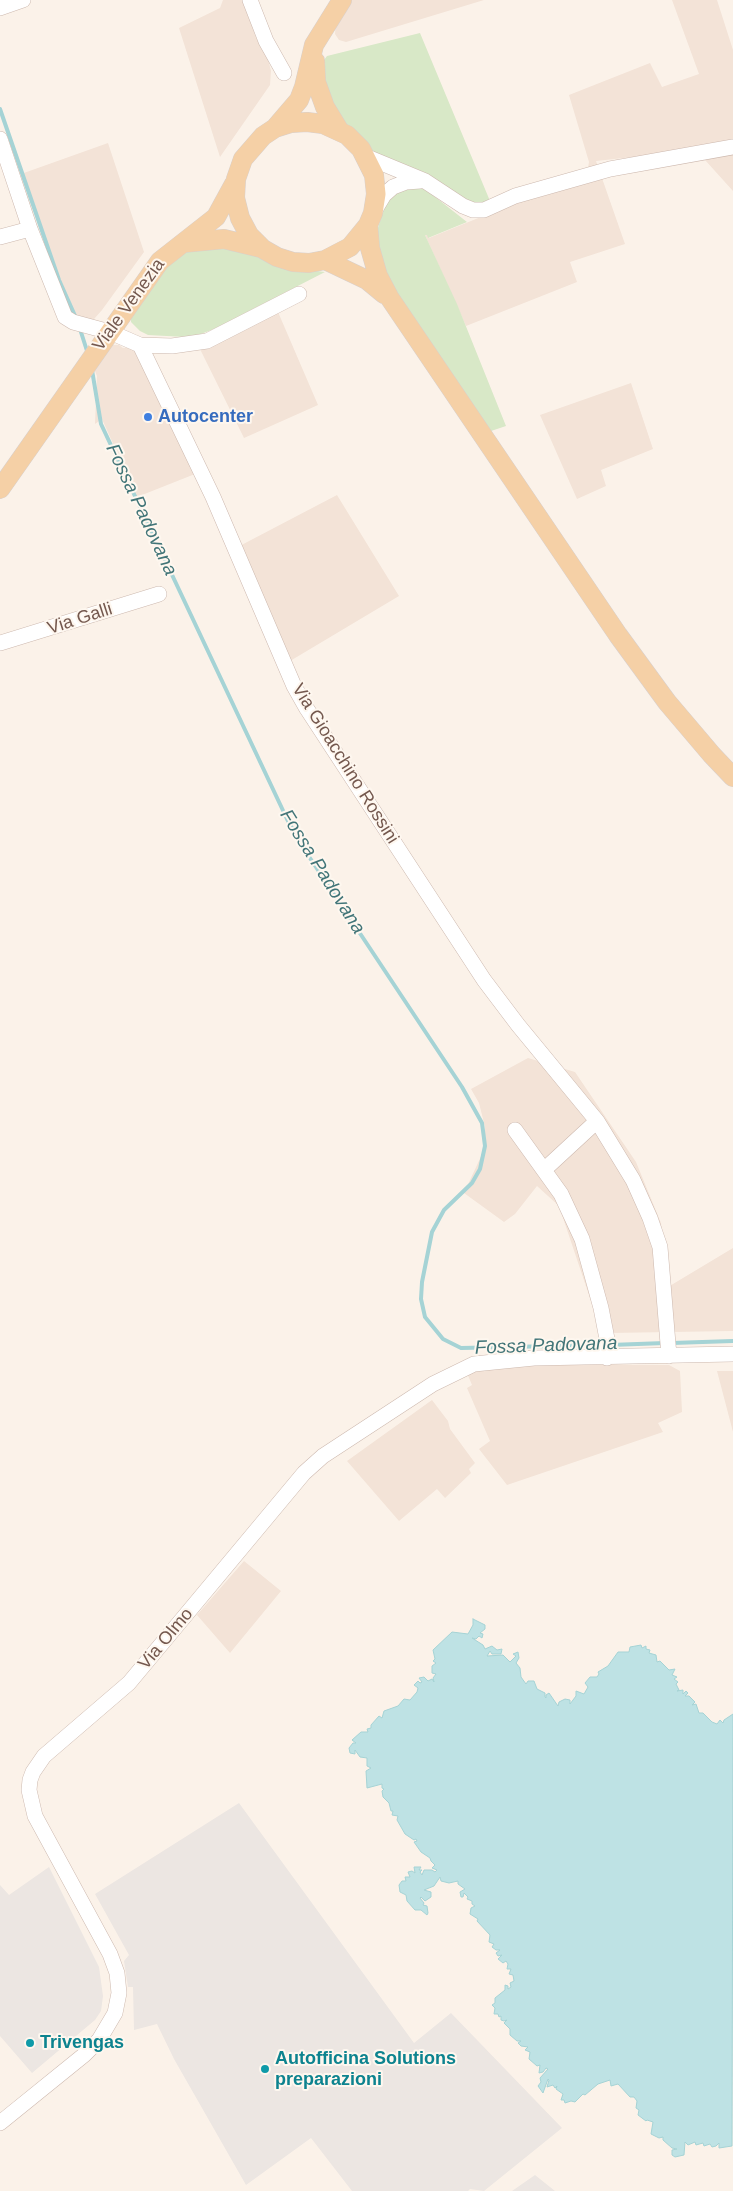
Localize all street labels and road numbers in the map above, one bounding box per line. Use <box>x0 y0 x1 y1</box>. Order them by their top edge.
street label: Viale Venezia <box>88 255 170 355</box>
street label: Via Galli <box>45 598 115 640</box>
street label: Via Gioacchino Rossini <box>287 680 403 848</box>
street label: Via Olmo <box>134 1604 198 1674</box>

